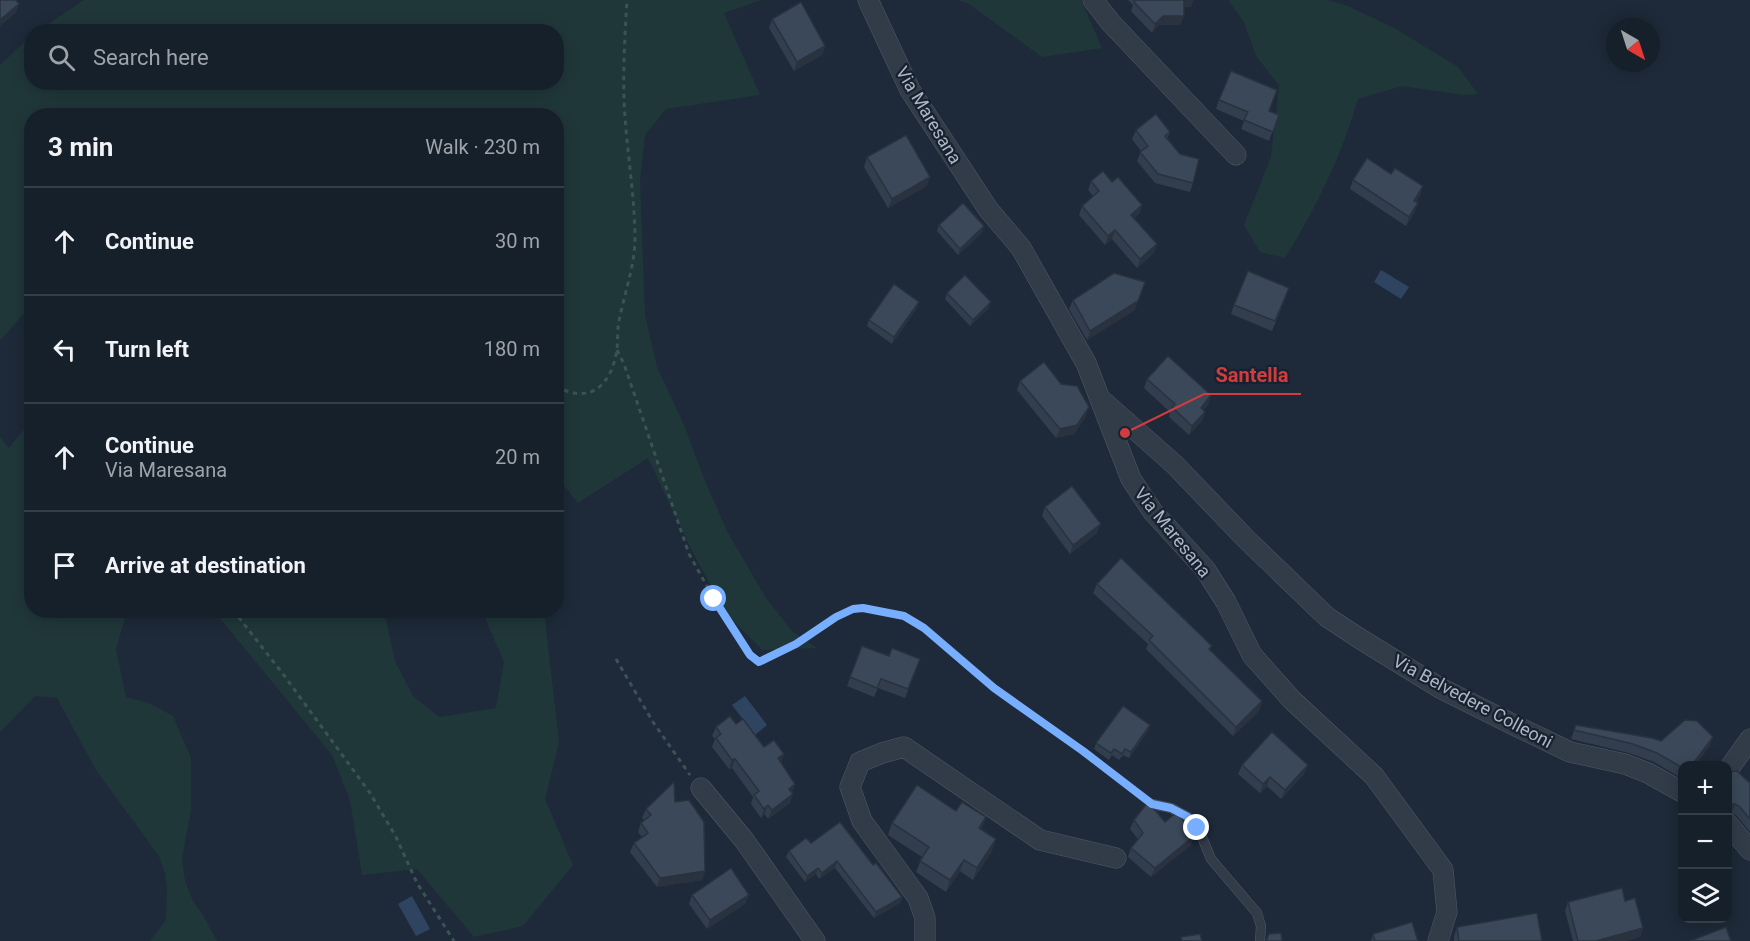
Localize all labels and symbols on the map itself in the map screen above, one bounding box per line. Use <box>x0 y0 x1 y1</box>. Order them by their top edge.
north arrow <box>1606 18 1660 72</box>
street label: Via Maresana <box>892 62 966 168</box>
callout: Santella <box>1204 356 1301 394</box>
text: Santella <box>1215 363 1289 387</box>
street label: Via Maresana <box>1130 483 1216 581</box>
route start <box>700 585 726 611</box>
street label: Via Belvedere Colleoni <box>1390 650 1556 752</box>
route end <box>1183 814 1209 840</box>

